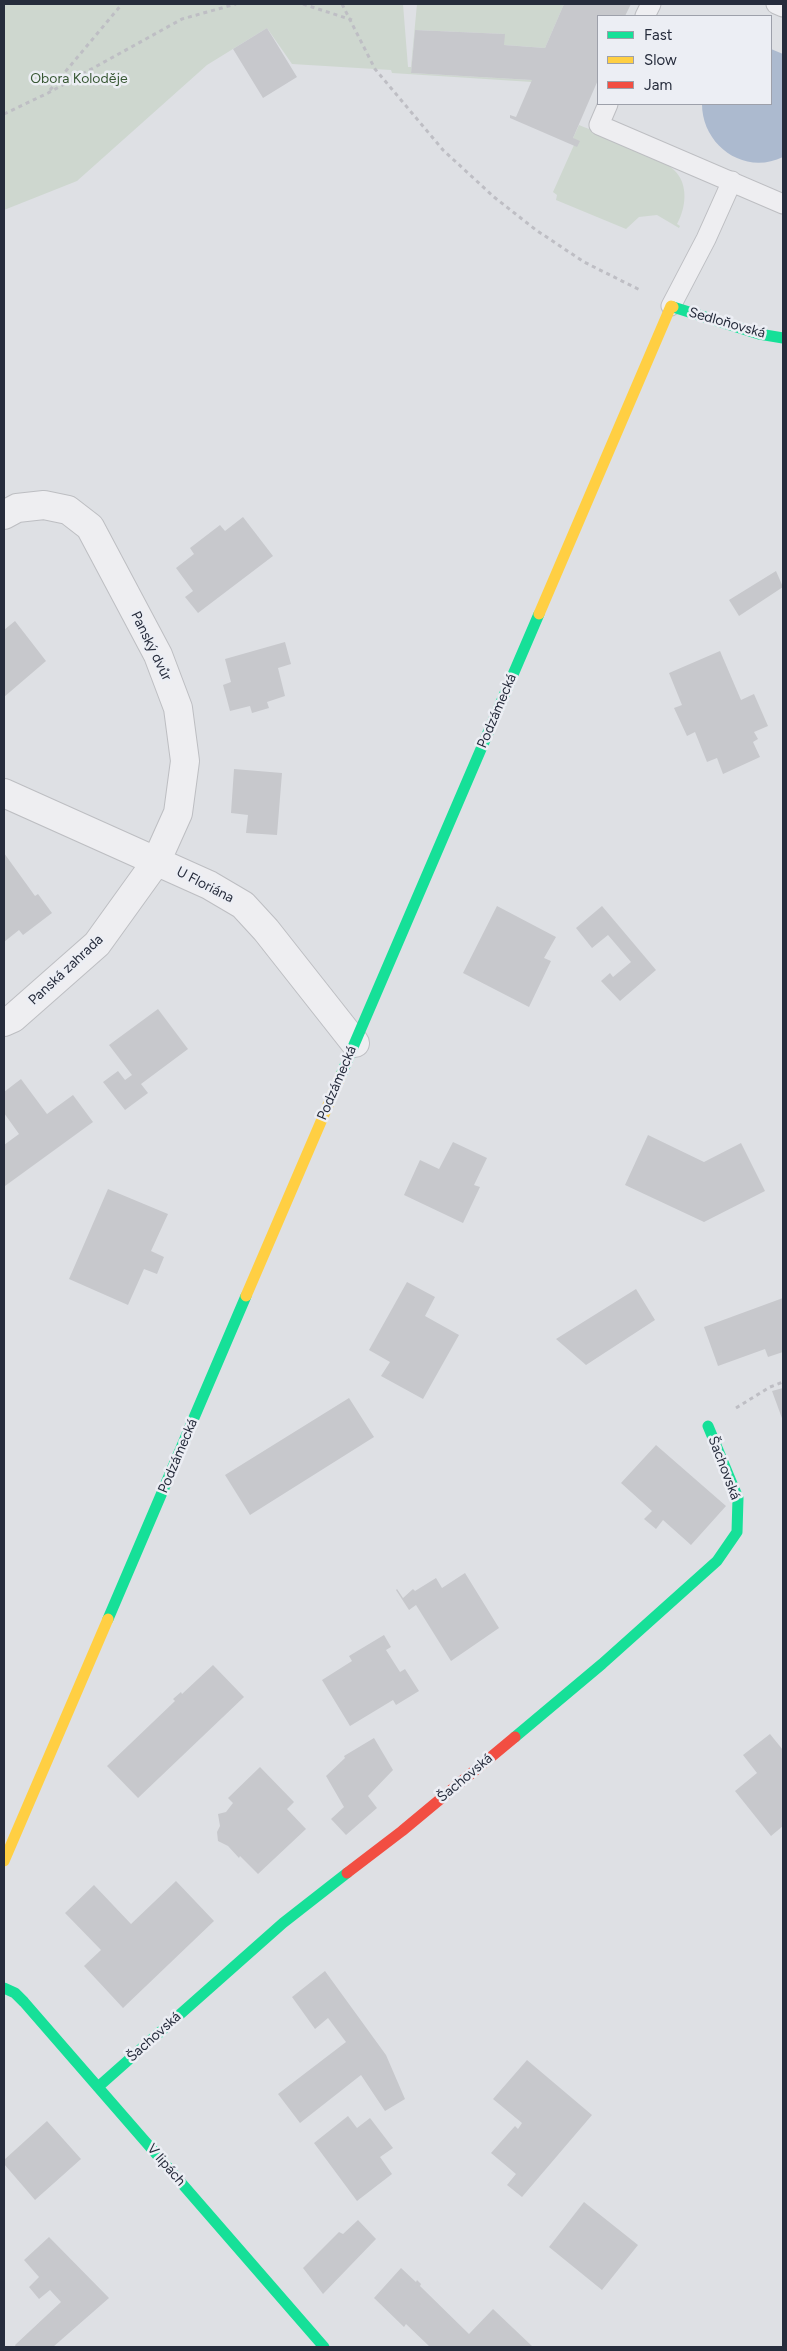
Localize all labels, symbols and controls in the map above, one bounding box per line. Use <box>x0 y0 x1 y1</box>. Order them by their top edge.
legend <box>597 15 772 105</box>
text: Fast <box>644 26 672 44</box>
text: Slow <box>644 51 677 69</box>
park label: Obora Koloděje <box>30 71 128 87</box>
text: Jam <box>644 76 672 94</box>
street label: Sedloňovská <box>687 304 767 342</box>
street label: Panský dvůr <box>127 609 175 683</box>
street label: Podzámecká <box>474 671 520 751</box>
street label: U Floriána <box>173 863 237 907</box>
street label: Panská zahrada <box>25 931 107 1009</box>
street label: Podzámecká <box>314 1043 360 1123</box>
street label: Podzámecká <box>155 1416 201 1496</box>
street label: Šachovská <box>704 1434 744 1502</box>
street label: Šachovská <box>434 1750 496 1806</box>
street label: Šachovská <box>124 2008 184 2066</box>
street label: V lipách <box>143 2141 189 2189</box>

